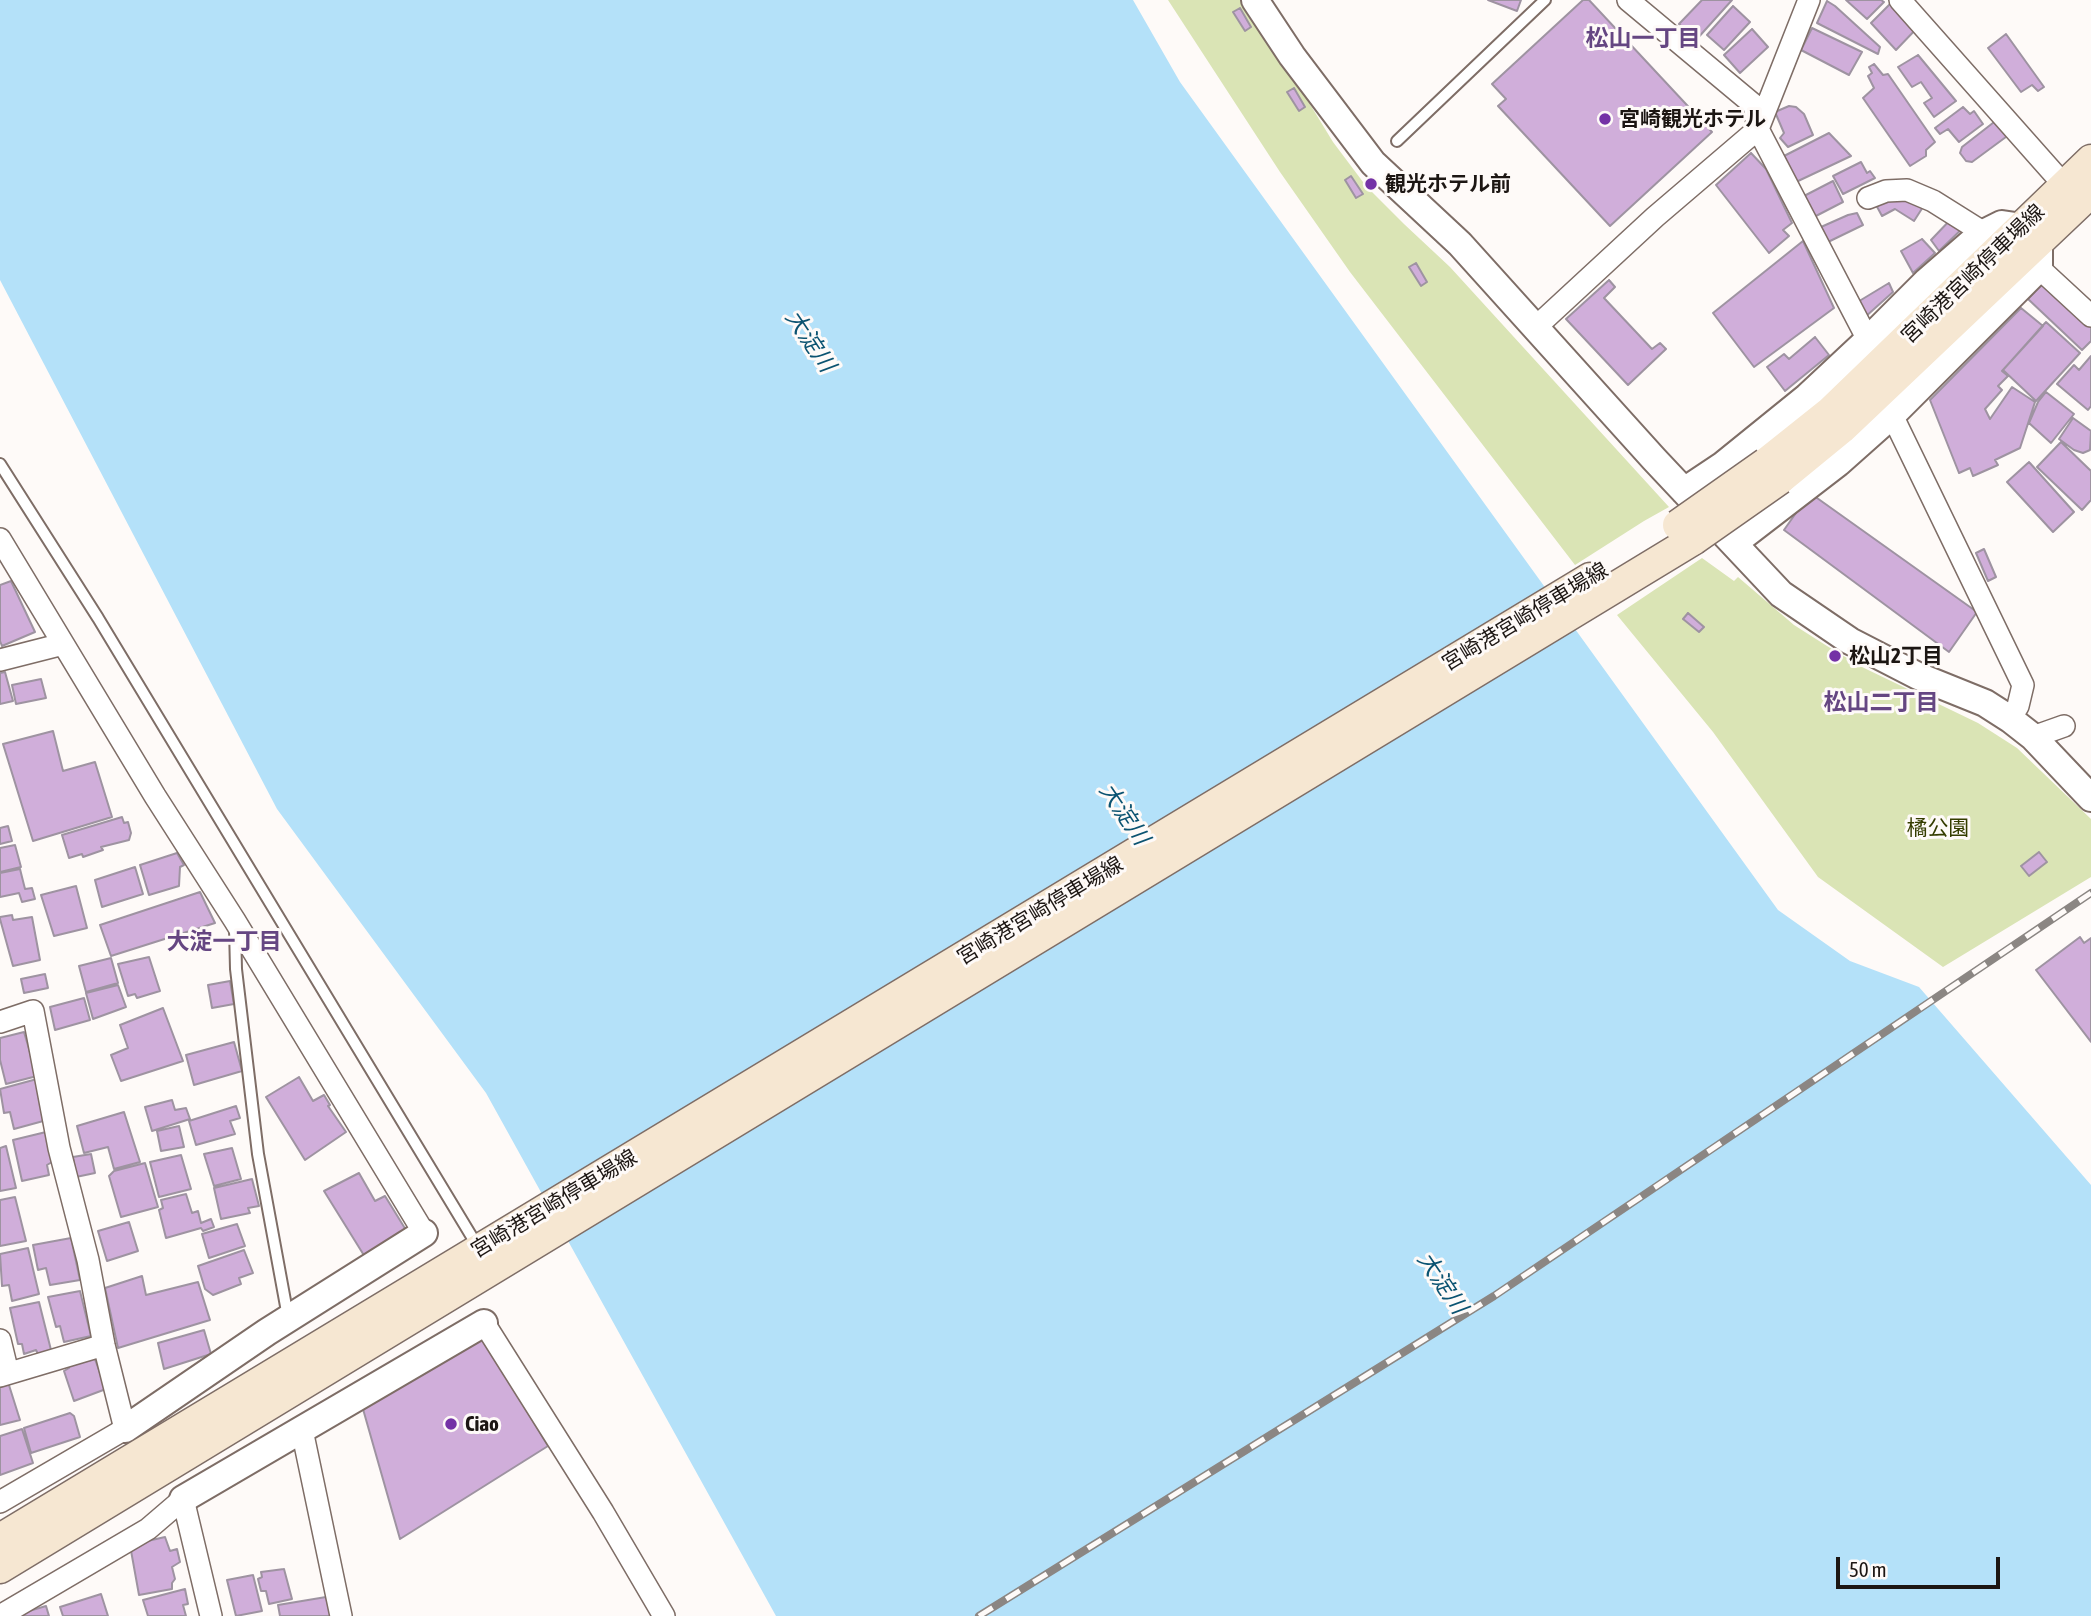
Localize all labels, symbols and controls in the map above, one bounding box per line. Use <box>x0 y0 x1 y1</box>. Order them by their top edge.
district label: 松山一丁目 <box>1586 25 1700 53</box>
place label: 宮崎観光ホテル <box>1619 106 1766 132</box>
marker: 宮崎観光ホテル <box>1597 111 1613 127</box>
place label: 観光ホテル前 <box>1385 171 1511 197</box>
marker: 観光ホテル前 <box>1363 176 1379 192</box>
street label: 宮崎港宮崎停車場線 <box>1896 199 2050 349</box>
water label: 大淀川 <box>779 305 841 377</box>
street label: 宮崎港宮崎停車場線 <box>1438 558 1612 676</box>
place label: 松山2丁目 <box>1849 643 1943 669</box>
marker: 松山2丁目 <box>1827 648 1843 664</box>
district label: 松山二丁目 <box>1824 689 1938 717</box>
water label: 大淀川 <box>1093 778 1155 850</box>
park label: 橘公園 <box>1907 815 1969 841</box>
street label: 宮崎港宮崎停車場線 <box>953 852 1127 970</box>
district label: 大淀一丁目 <box>167 928 281 956</box>
street label: 宮崎港宮崎停車場線 <box>467 1145 641 1263</box>
water label: 大淀川 <box>1411 1247 1473 1319</box>
place label: Ciao <box>465 1411 499 1437</box>
marker: Ciao <box>443 1416 459 1432</box>
scale bar <box>1839 1542 2004 1586</box>
text: 50 m <box>1849 1557 1887 1581</box>

